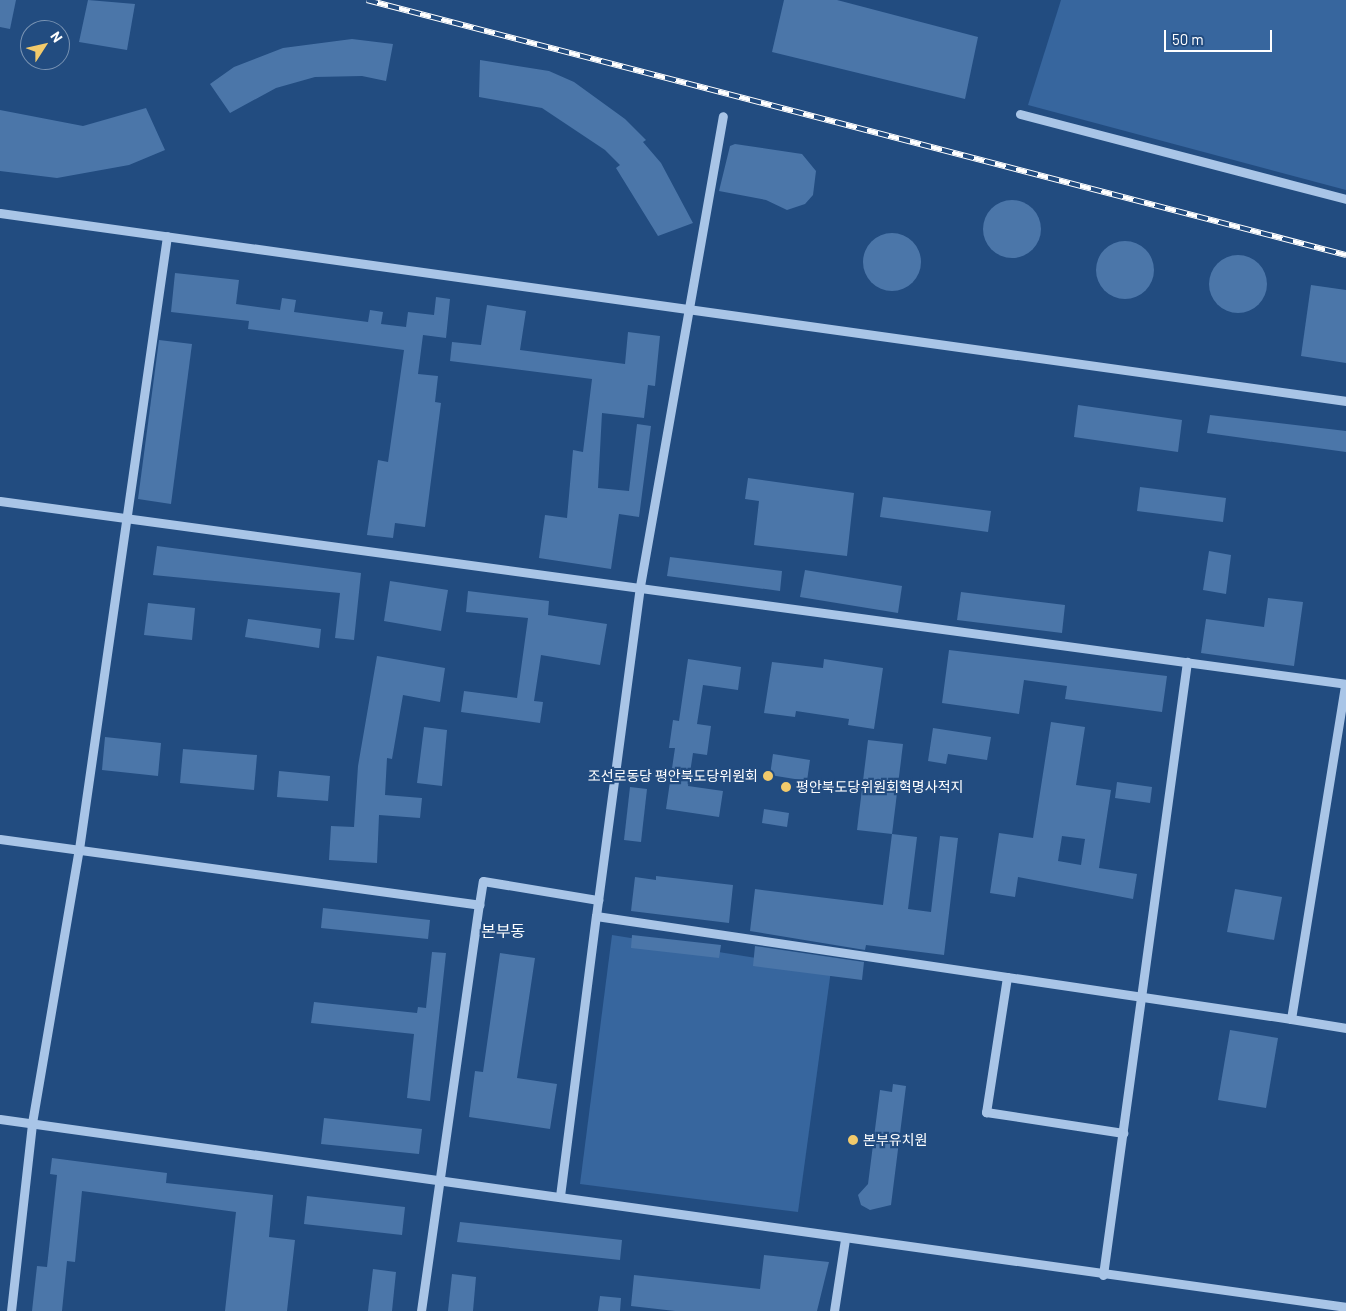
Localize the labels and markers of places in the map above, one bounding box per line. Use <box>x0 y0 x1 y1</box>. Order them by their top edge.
place label: 조선로동당 평안북도당위원회 <box>588 768 758 784</box>
marker: 조선로동당 평안북도당위원회 <box>762 770 774 782</box>
place label: 평안북도당위원회혁명사적지 <box>796 779 963 795</box>
marker: 평안북도당위원회혁명사적지 <box>780 781 792 793</box>
place label: 본부유치원 <box>863 1132 927 1148</box>
marker: 본부유치원 <box>847 1134 859 1146</box>

